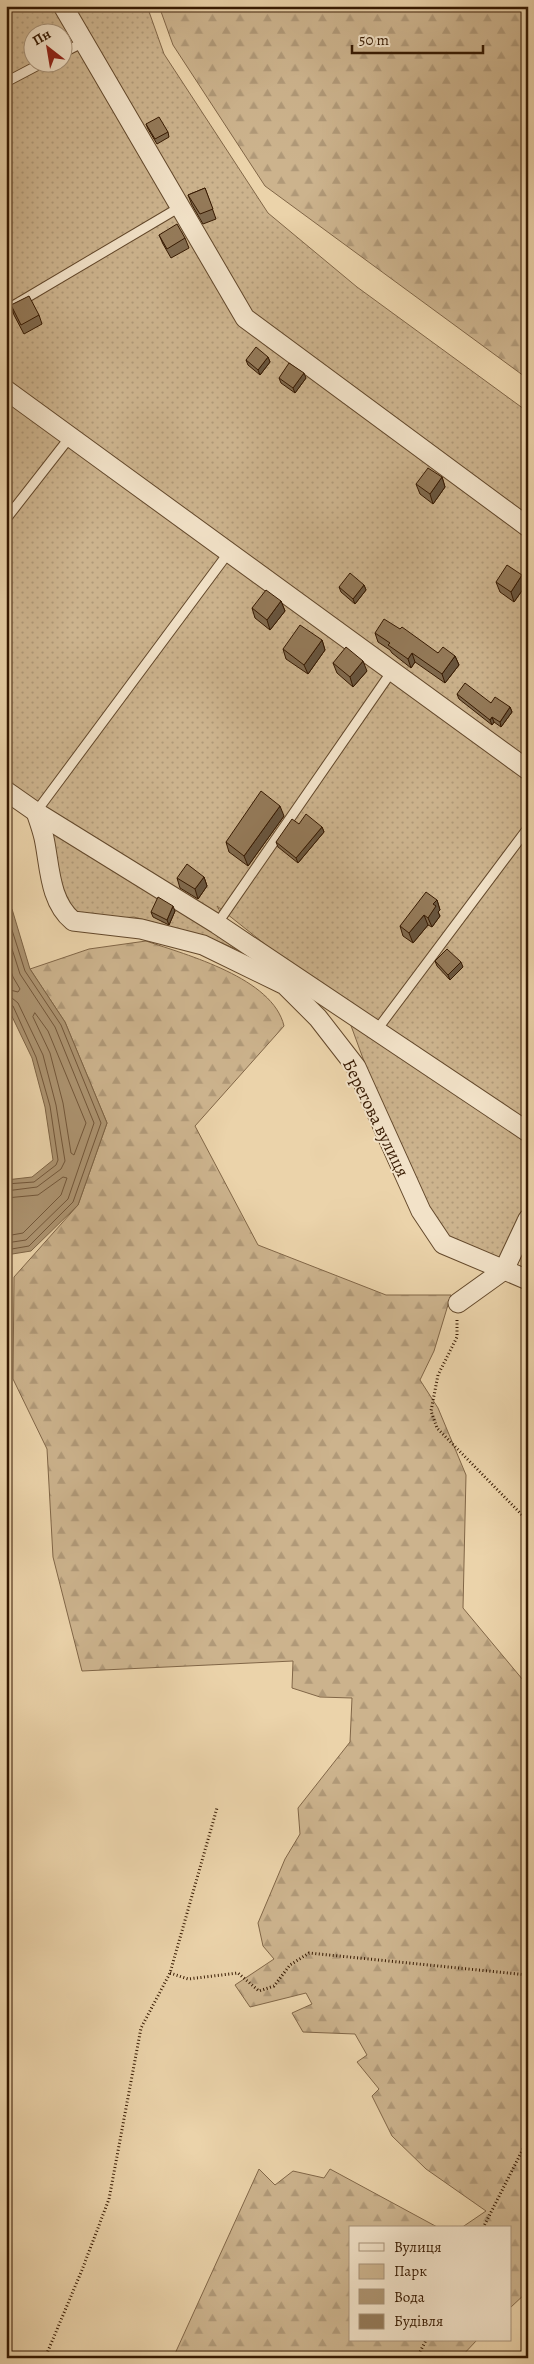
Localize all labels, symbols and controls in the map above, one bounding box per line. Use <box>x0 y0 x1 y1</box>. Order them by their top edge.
north arrow <box>22 22 72 72</box>
scale bar <box>352 22 483 54</box>
text: Пн <box>29 24 54 50</box>
text: 50 m <box>359 30 389 50</box>
street label: Берегова вулиця <box>337 1055 415 1181</box>
legend <box>349 2226 512 2342</box>
text: Вулиця <box>394 2237 441 2257</box>
text: Парк <box>394 2261 427 2281</box>
text: Вода <box>394 2287 425 2307</box>
text: Будівля <box>394 2311 443 2331</box>

